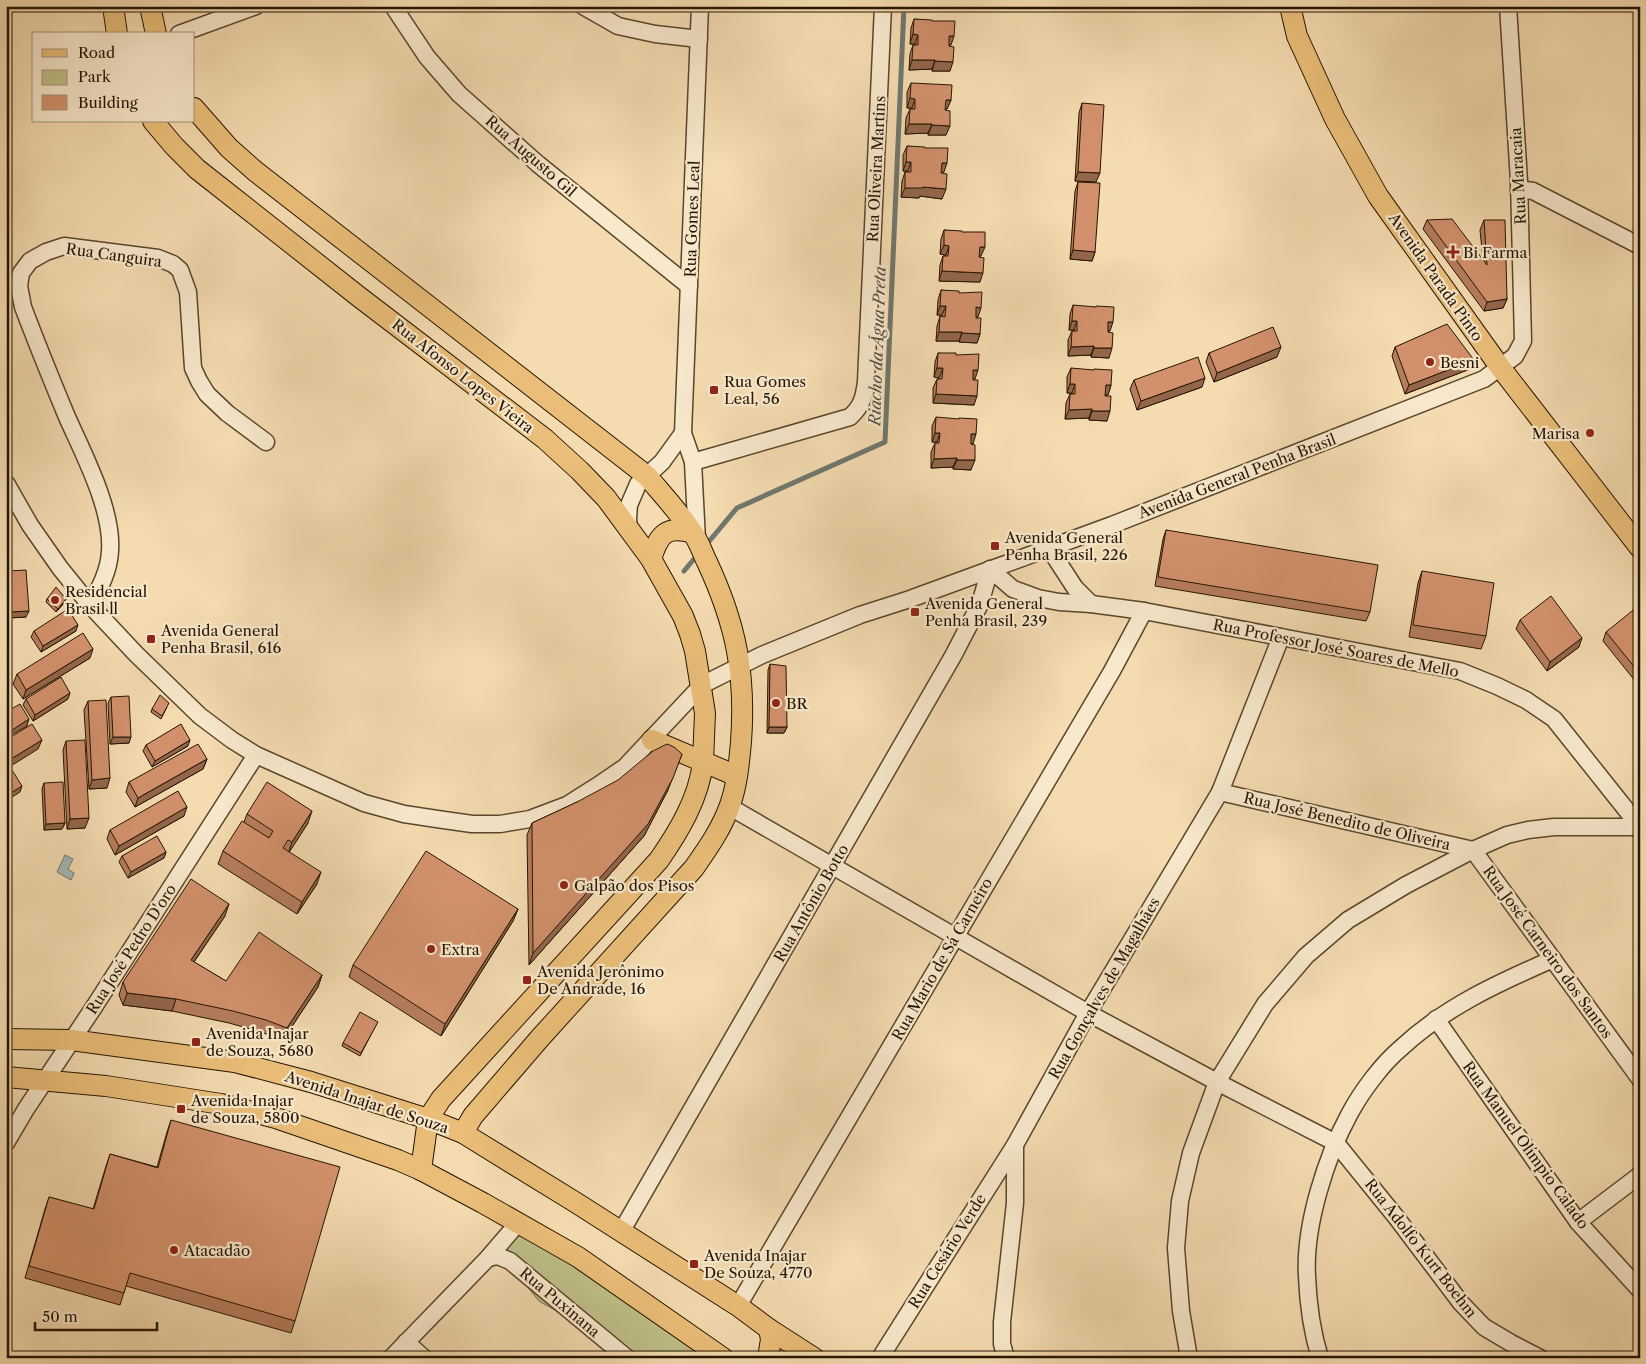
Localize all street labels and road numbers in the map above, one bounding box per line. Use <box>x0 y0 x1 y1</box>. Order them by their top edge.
street label: Rua Oliveira Martins <box>863 95 889 243</box>
street label: Rua Augusto Gil <box>481 111 581 201</box>
street label: Rua Maracaia <box>1506 127 1530 225</box>
street label: Rua Gomes Leal <box>680 160 704 278</box>
street label: Avenida Parada Pinto <box>1384 208 1487 345</box>
street label: Rua Canguira <box>65 239 163 271</box>
street label: Rua Afonso Lopes Vieira <box>388 315 538 437</box>
street label: Avenida General Penha Brasil <box>1134 429 1339 523</box>
street label: Rua Professor José Soares de Mello <box>1211 615 1461 681</box>
street label: Rua José Benedito de Oliveira <box>1242 788 1452 854</box>
street label: Rua Antônio Botto <box>770 841 852 965</box>
street label: Rua José Carneiro dos Santos <box>1479 862 1617 1042</box>
street label: Rua Mario de Sá Carneiro <box>888 874 996 1044</box>
street label: Rua José Pedro D'oro <box>82 880 180 1018</box>
street label: Rua Gonçalves de Magalhães <box>1044 894 1164 1082</box>
street label: Rua Manuel Olímpio Calado <box>1459 1057 1593 1233</box>
street label: Avenida Inajar de Souza <box>282 1066 451 1137</box>
street label: Rua Adolfo Kurt Boehm <box>1361 1175 1481 1321</box>
street label: Rua Cesário Verde <box>904 1190 990 1312</box>
street label: Rua Puxinana <box>516 1263 604 1341</box>

